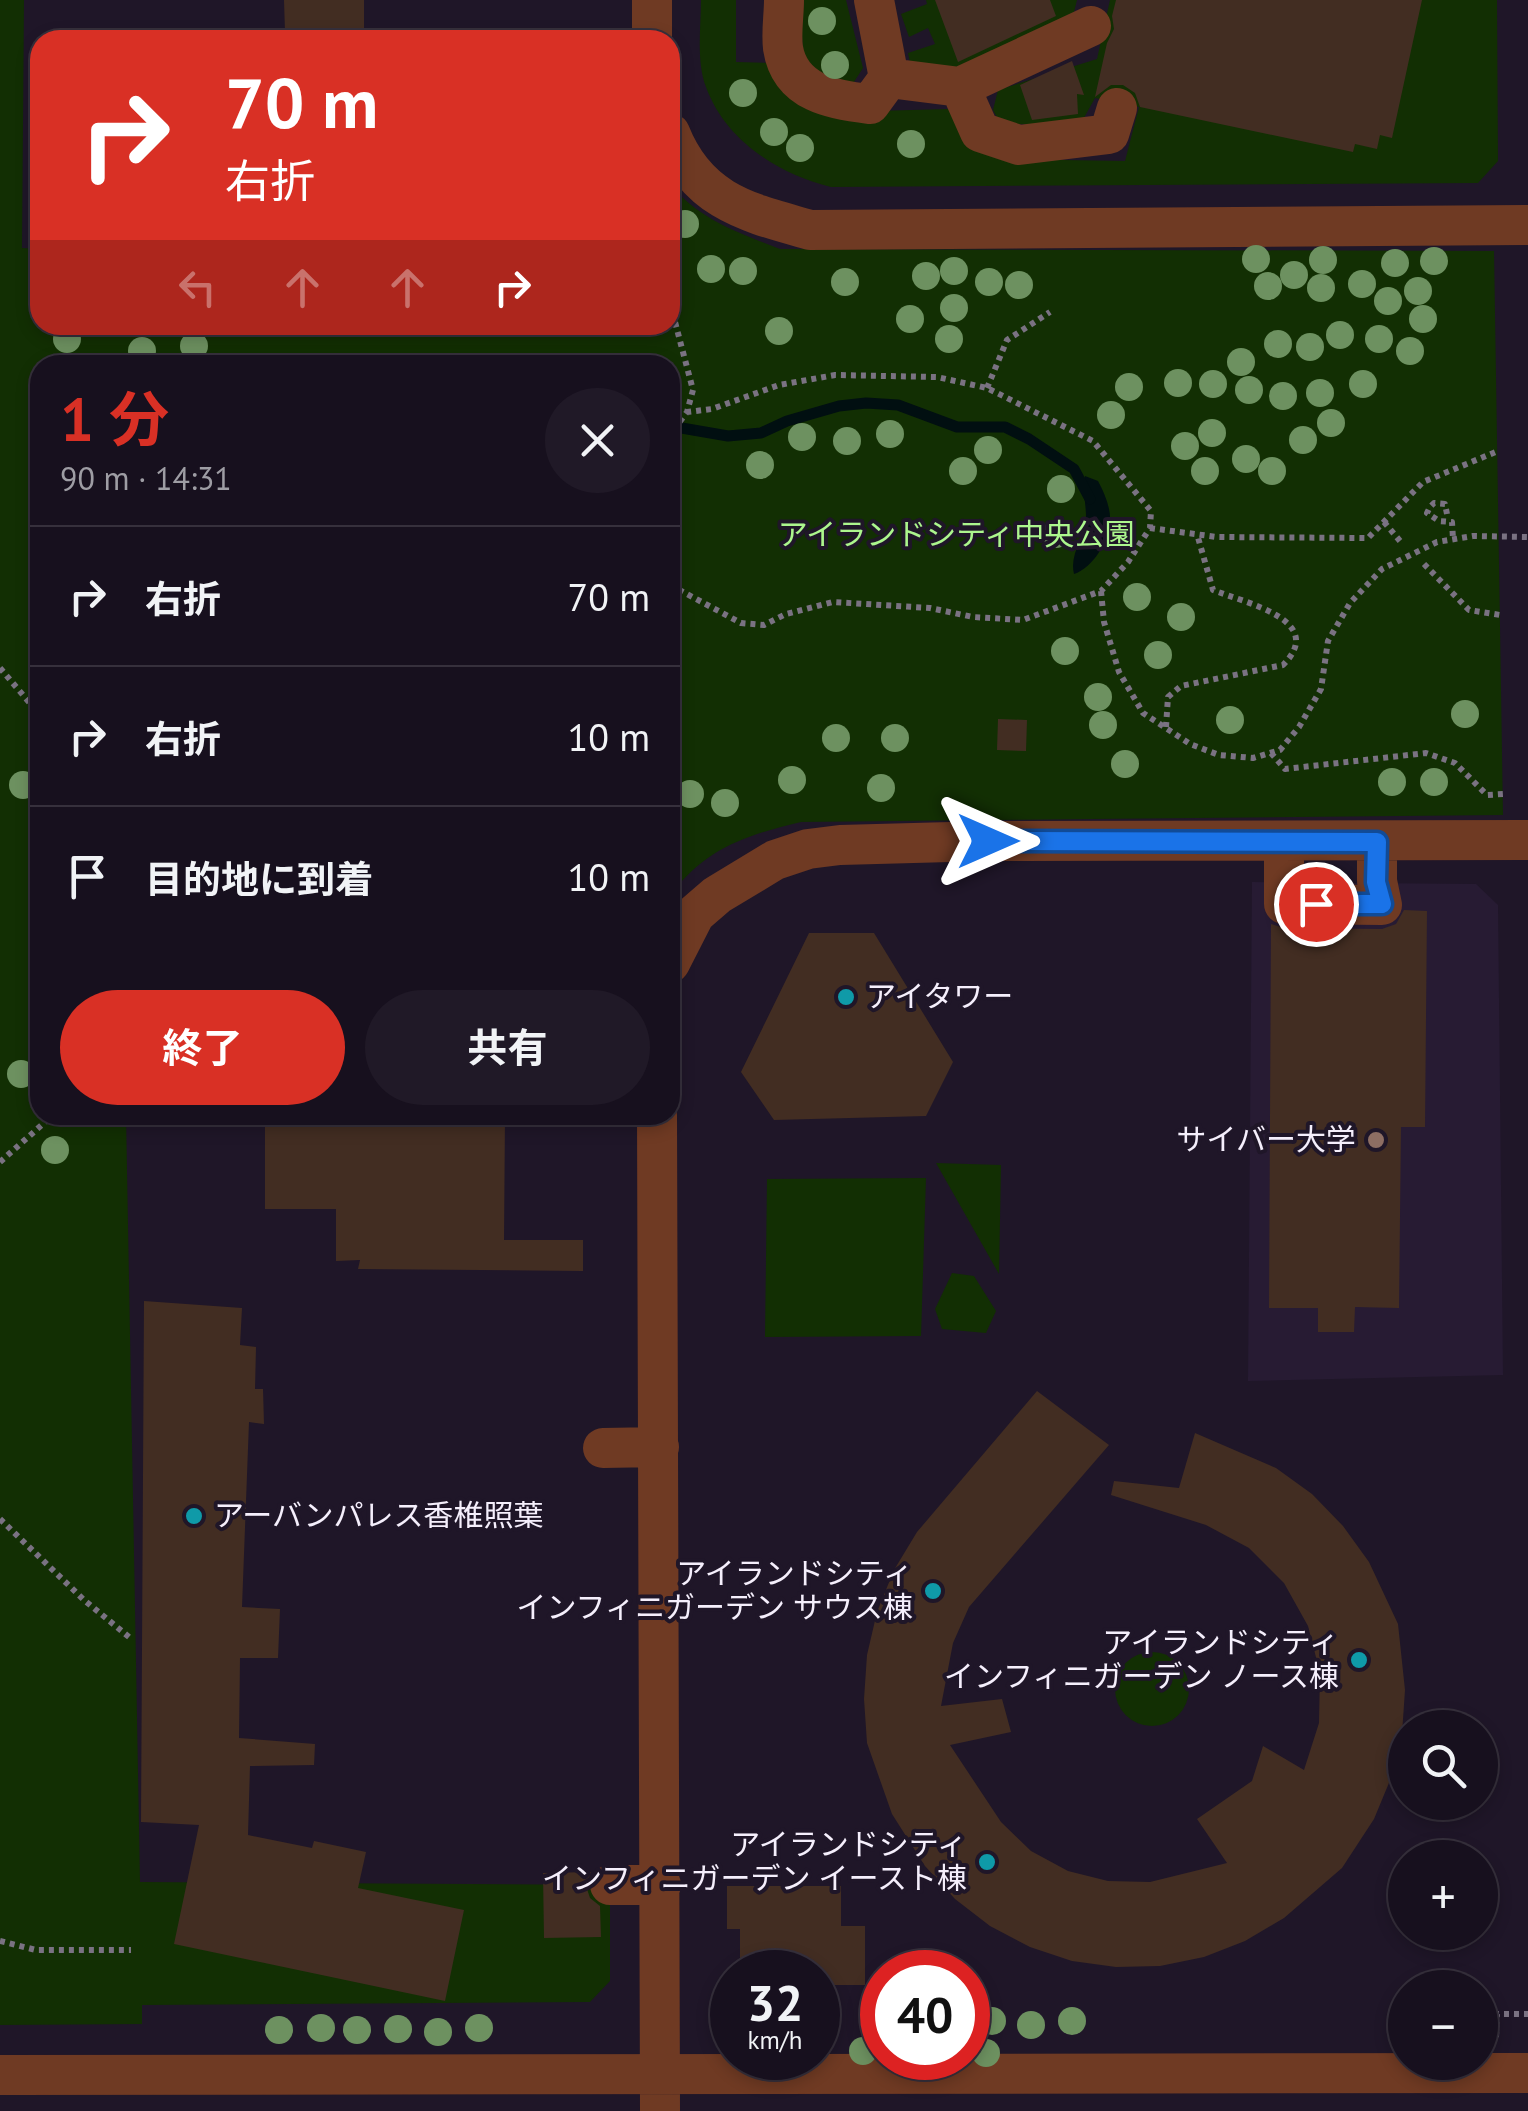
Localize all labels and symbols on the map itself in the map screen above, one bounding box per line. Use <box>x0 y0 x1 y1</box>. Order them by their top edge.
park label: アイランドシティ中央公園 <box>778 514 1134 553</box>
position arrow <box>936 789 1040 893</box>
pin <box>1274 862 1359 947</box>
place label: アイタワー <box>866 976 1013 1015</box>
marker: アイタワー <box>835 986 857 1008</box>
place label: サイバー大学 <box>1177 1119 1356 1158</box>
marker: サイバー大学 <box>1365 1129 1387 1151</box>
place label: アーバンパレス香椎照葉 <box>214 1495 543 1534</box>
marker: アーバンパレス香椎照葉 <box>183 1505 205 1527</box>
place label: アイランドシティ インフィニガーデン サウス棟 <box>516 1553 913 1626</box>
marker: アイランドシティ インフィニガーデン サウス棟 <box>922 1580 944 1602</box>
place label: アイランドシティ インフィニガーデン ノース棟 <box>944 1622 1339 1695</box>
marker: アイランドシティ インフィニガーデン ノース棟 <box>1348 1649 1370 1671</box>
place label: アイランドシティ インフィニガーデン イースト棟 <box>542 1824 967 1897</box>
marker: アイランドシティ インフィニガーデン イースト棟 <box>976 1851 998 1873</box>
speed limit sign: 40 <box>860 1950 990 2080</box>

